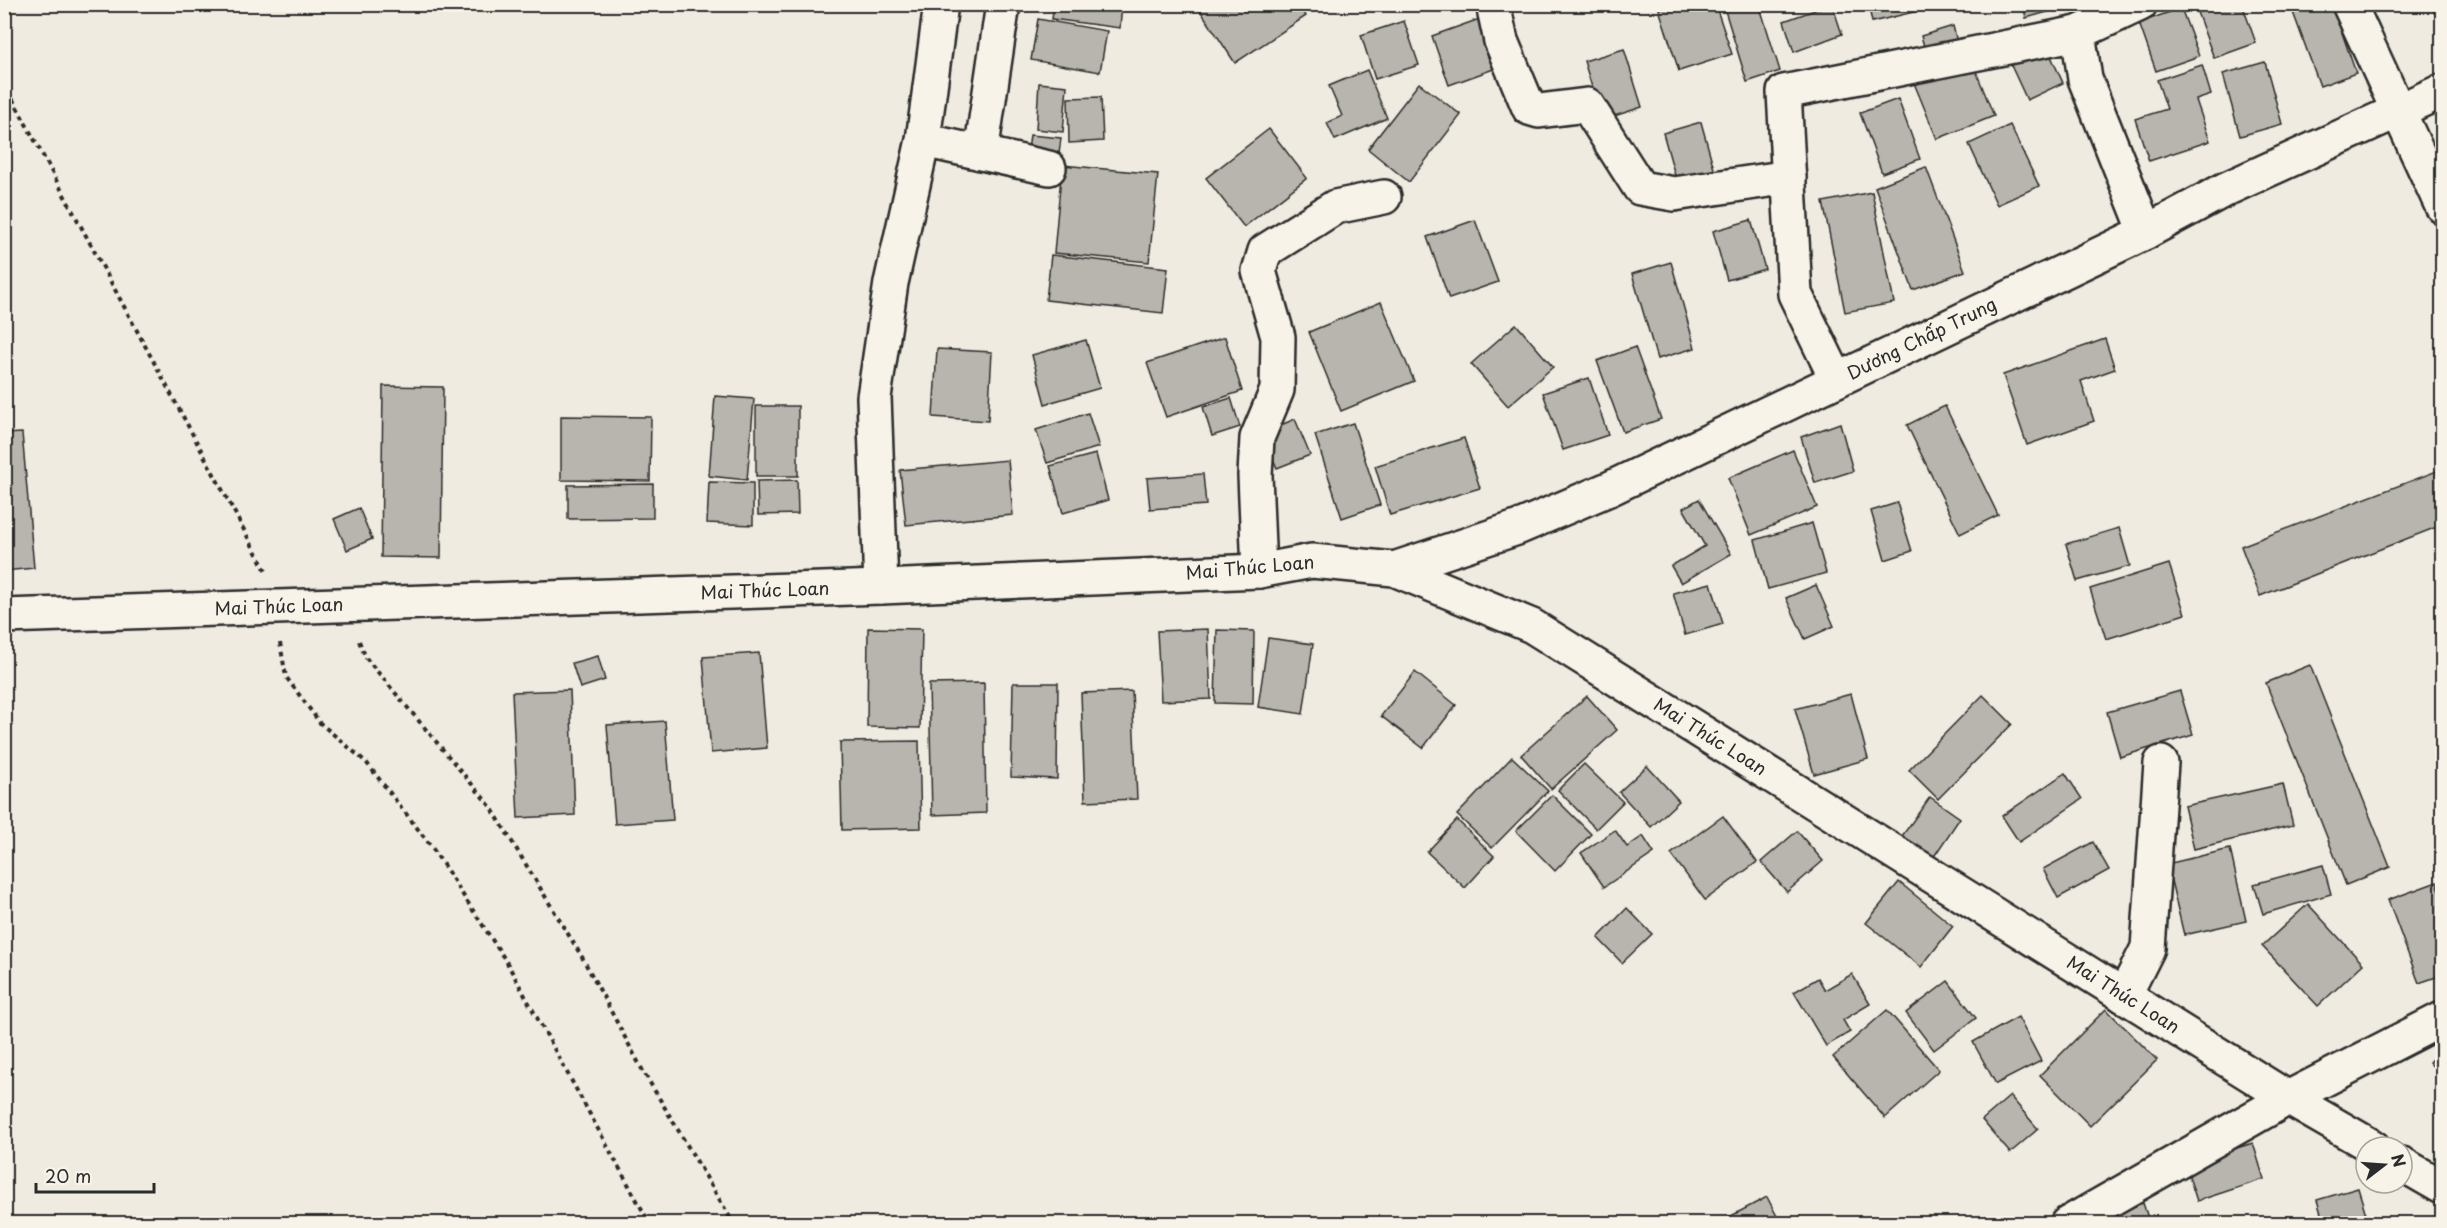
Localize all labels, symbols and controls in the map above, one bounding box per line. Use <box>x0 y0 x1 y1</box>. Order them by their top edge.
street label: Dương Chấp Trung <box>1842 290 2001 386</box>
street label: Mai Thúc Loan <box>1184 547 1315 586</box>
street label: Mai Thúc Loan <box>700 574 830 605</box>
street label: Mai Thúc Loan <box>214 590 344 621</box>
street label: Mai Thúc Loan <box>1649 690 1773 781</box>
street label: Mai Thúc Loan <box>2062 948 2186 1039</box>
north arrow <box>2354 1135 2414 1195</box>
text: N <box>2386 1151 2413 1170</box>
scale bar <box>36 1156 154 1194</box>
text: 20 m <box>45 1162 91 1189</box>

